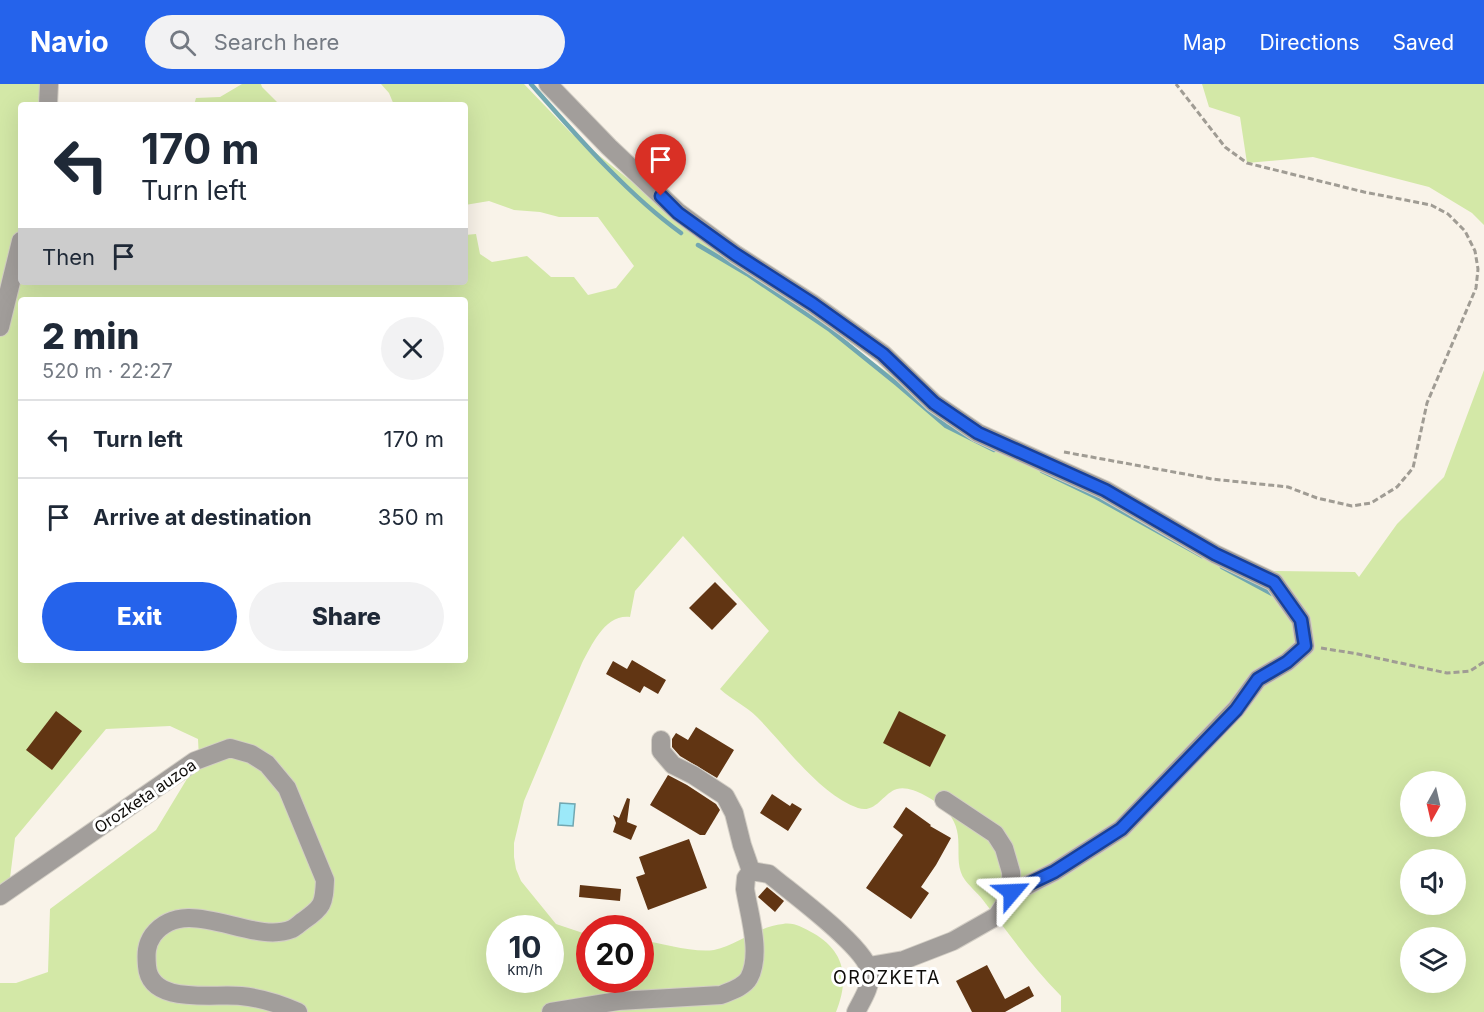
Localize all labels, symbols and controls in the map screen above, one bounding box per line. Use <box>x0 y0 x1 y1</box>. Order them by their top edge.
search box <box>145 15 565 69</box>
text: Navio <box>30 25 109 59</box>
icon: search <box>166 26 199 59</box>
text: Search here <box>214 29 339 55</box>
text: Map <box>1183 30 1226 55</box>
text: Directions <box>1259 30 1360 55</box>
text: Saved <box>1393 30 1454 55</box>
text: 170 m <box>141 123 259 174</box>
icon: left <box>42 126 120 204</box>
pin <box>635 134 686 196</box>
icon: arrive <box>644 143 677 176</box>
text: Turn left <box>141 174 247 207</box>
icon: arrive <box>107 240 140 273</box>
text: Then <box>42 244 95 270</box>
text: 2 min <box>42 314 139 358</box>
button: close <box>381 317 444 380</box>
text: 520 m · 22:27 <box>42 359 173 383</box>
icon: left <box>42 423 75 456</box>
text: Turn left <box>93 426 183 452</box>
text: 170 m <box>384 426 444 452</box>
icon: arrive <box>42 501 75 534</box>
text: Arrive at destination <box>93 504 312 530</box>
text: 350 m <box>378 504 444 530</box>
button: Exit <box>42 582 237 651</box>
button: Share <box>249 582 444 651</box>
street label: Orozketa auzoa <box>90 755 200 837</box>
north arrow <box>1400 771 1466 837</box>
map controls <box>1400 771 1466 993</box>
button: sound <box>1400 849 1466 915</box>
position arrow <box>980 860 1044 924</box>
speed limit sign: 20 <box>576 915 654 993</box>
button: layers <box>1400 927 1466 993</box>
text: 10 <box>508 929 542 965</box>
text: km/h <box>507 960 543 979</box>
district label: OROZKETA <box>833 967 941 988</box>

